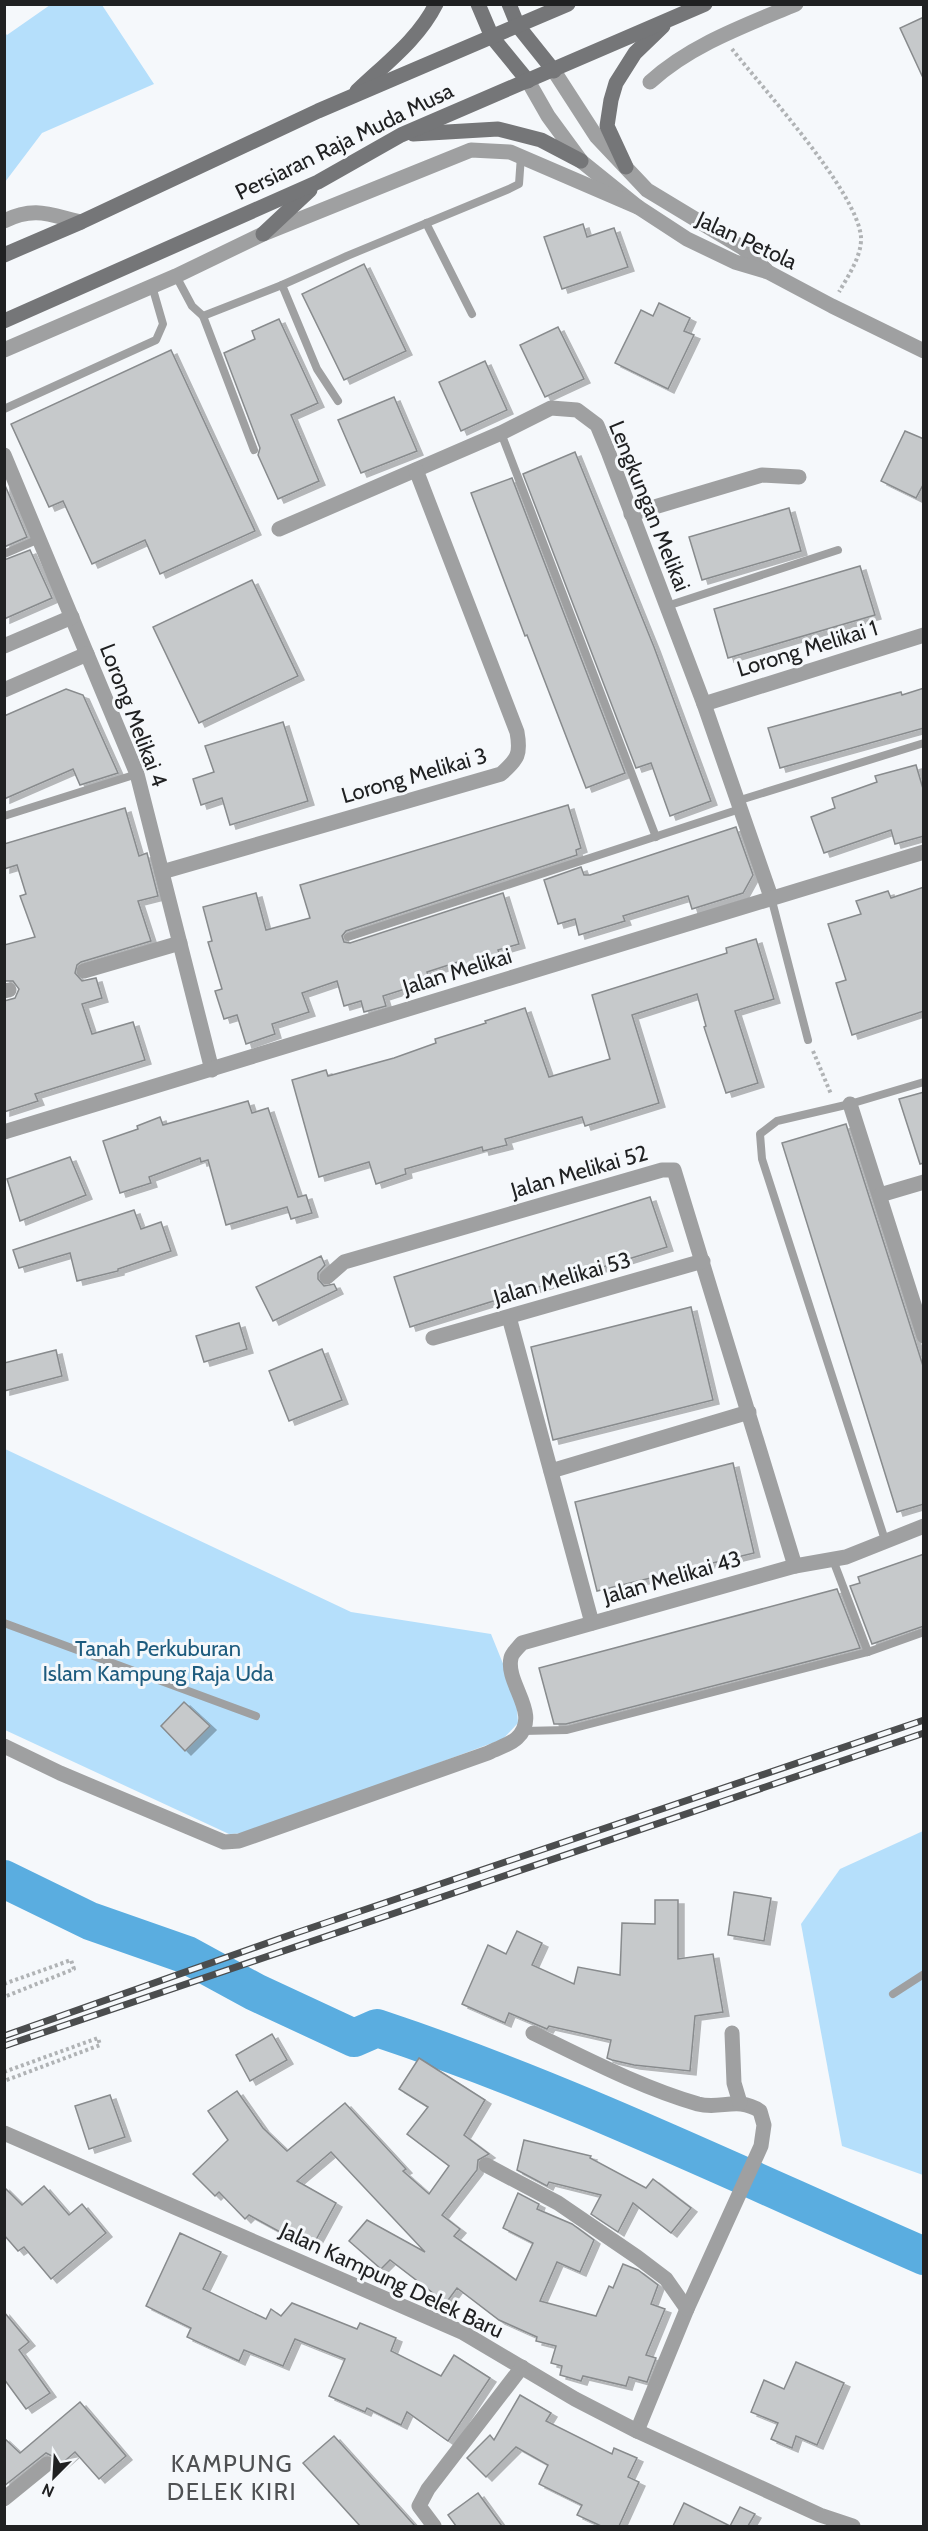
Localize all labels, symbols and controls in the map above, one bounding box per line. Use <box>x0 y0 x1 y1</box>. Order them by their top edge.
street label: Persiaran Raja Muda Musa <box>231 77 458 206</box>
street label: Jalan Petola <box>691 205 802 276</box>
street label: Lengkungan Melikai <box>603 417 696 595</box>
street label: Lorong Melikai 1 <box>734 614 881 683</box>
street label: Lorong Melikai 4 <box>94 640 173 791</box>
street label: Lorong Melikai 3 <box>338 742 490 809</box>
street label: Jalan Melikai <box>398 942 515 1001</box>
street label: Jalan Melikai 52 <box>507 1139 651 1204</box>
street label: Jalan Melikai 53 <box>489 1246 634 1311</box>
street label: Jalan Melikai 43 <box>599 1545 744 1610</box>
park label: Tanah Perkuburan Islam Kampung Raja Uda <box>42 1635 274 1687</box>
street label: Jalan Kampung Delek Baru <box>275 2216 508 2344</box>
north arrow <box>24 2447 84 2507</box>
district label: KAMPUNG DELEK KIRI <box>167 2449 297 2506</box>
text: N <box>39 2479 57 2501</box>

